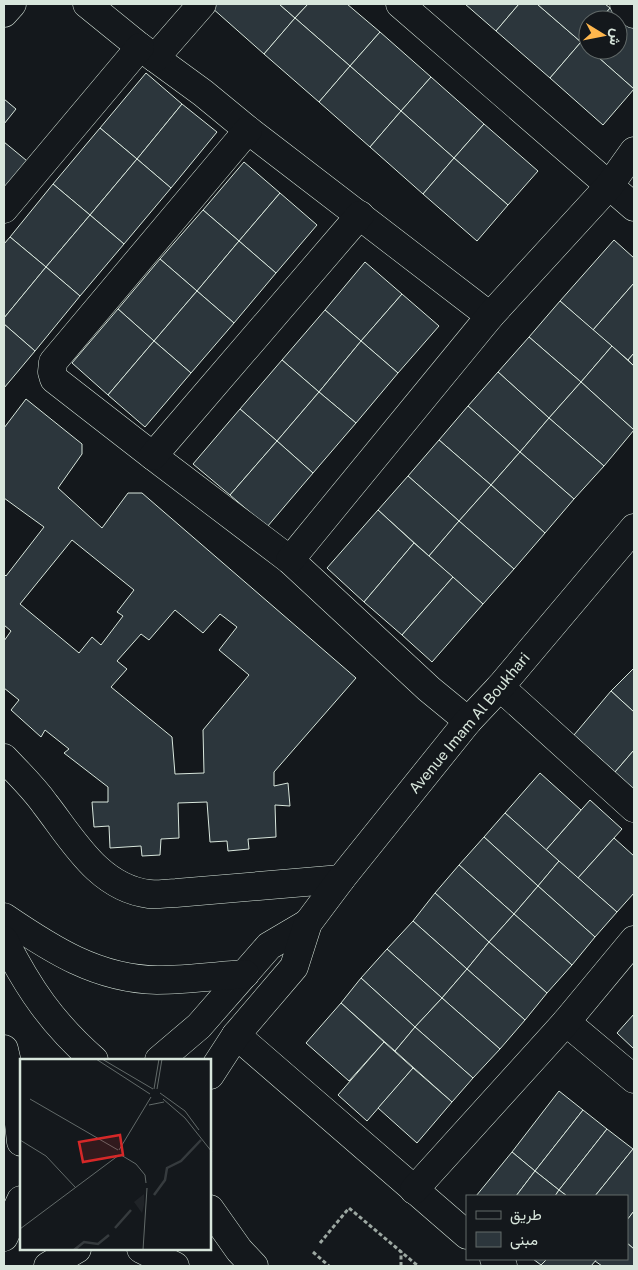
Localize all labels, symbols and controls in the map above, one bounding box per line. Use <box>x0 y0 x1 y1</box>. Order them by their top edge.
north arrow <box>578 10 628 60</box>
text: ش <box>605 27 625 47</box>
street label: Avenue Imam Al Boukhari <box>405 649 533 797</box>
inset map <box>20 1059 211 1250</box>
legend <box>466 1195 628 1260</box>
text: طريق <box>510 1206 542 1225</box>
text: مبنى <box>510 1231 538 1250</box>

